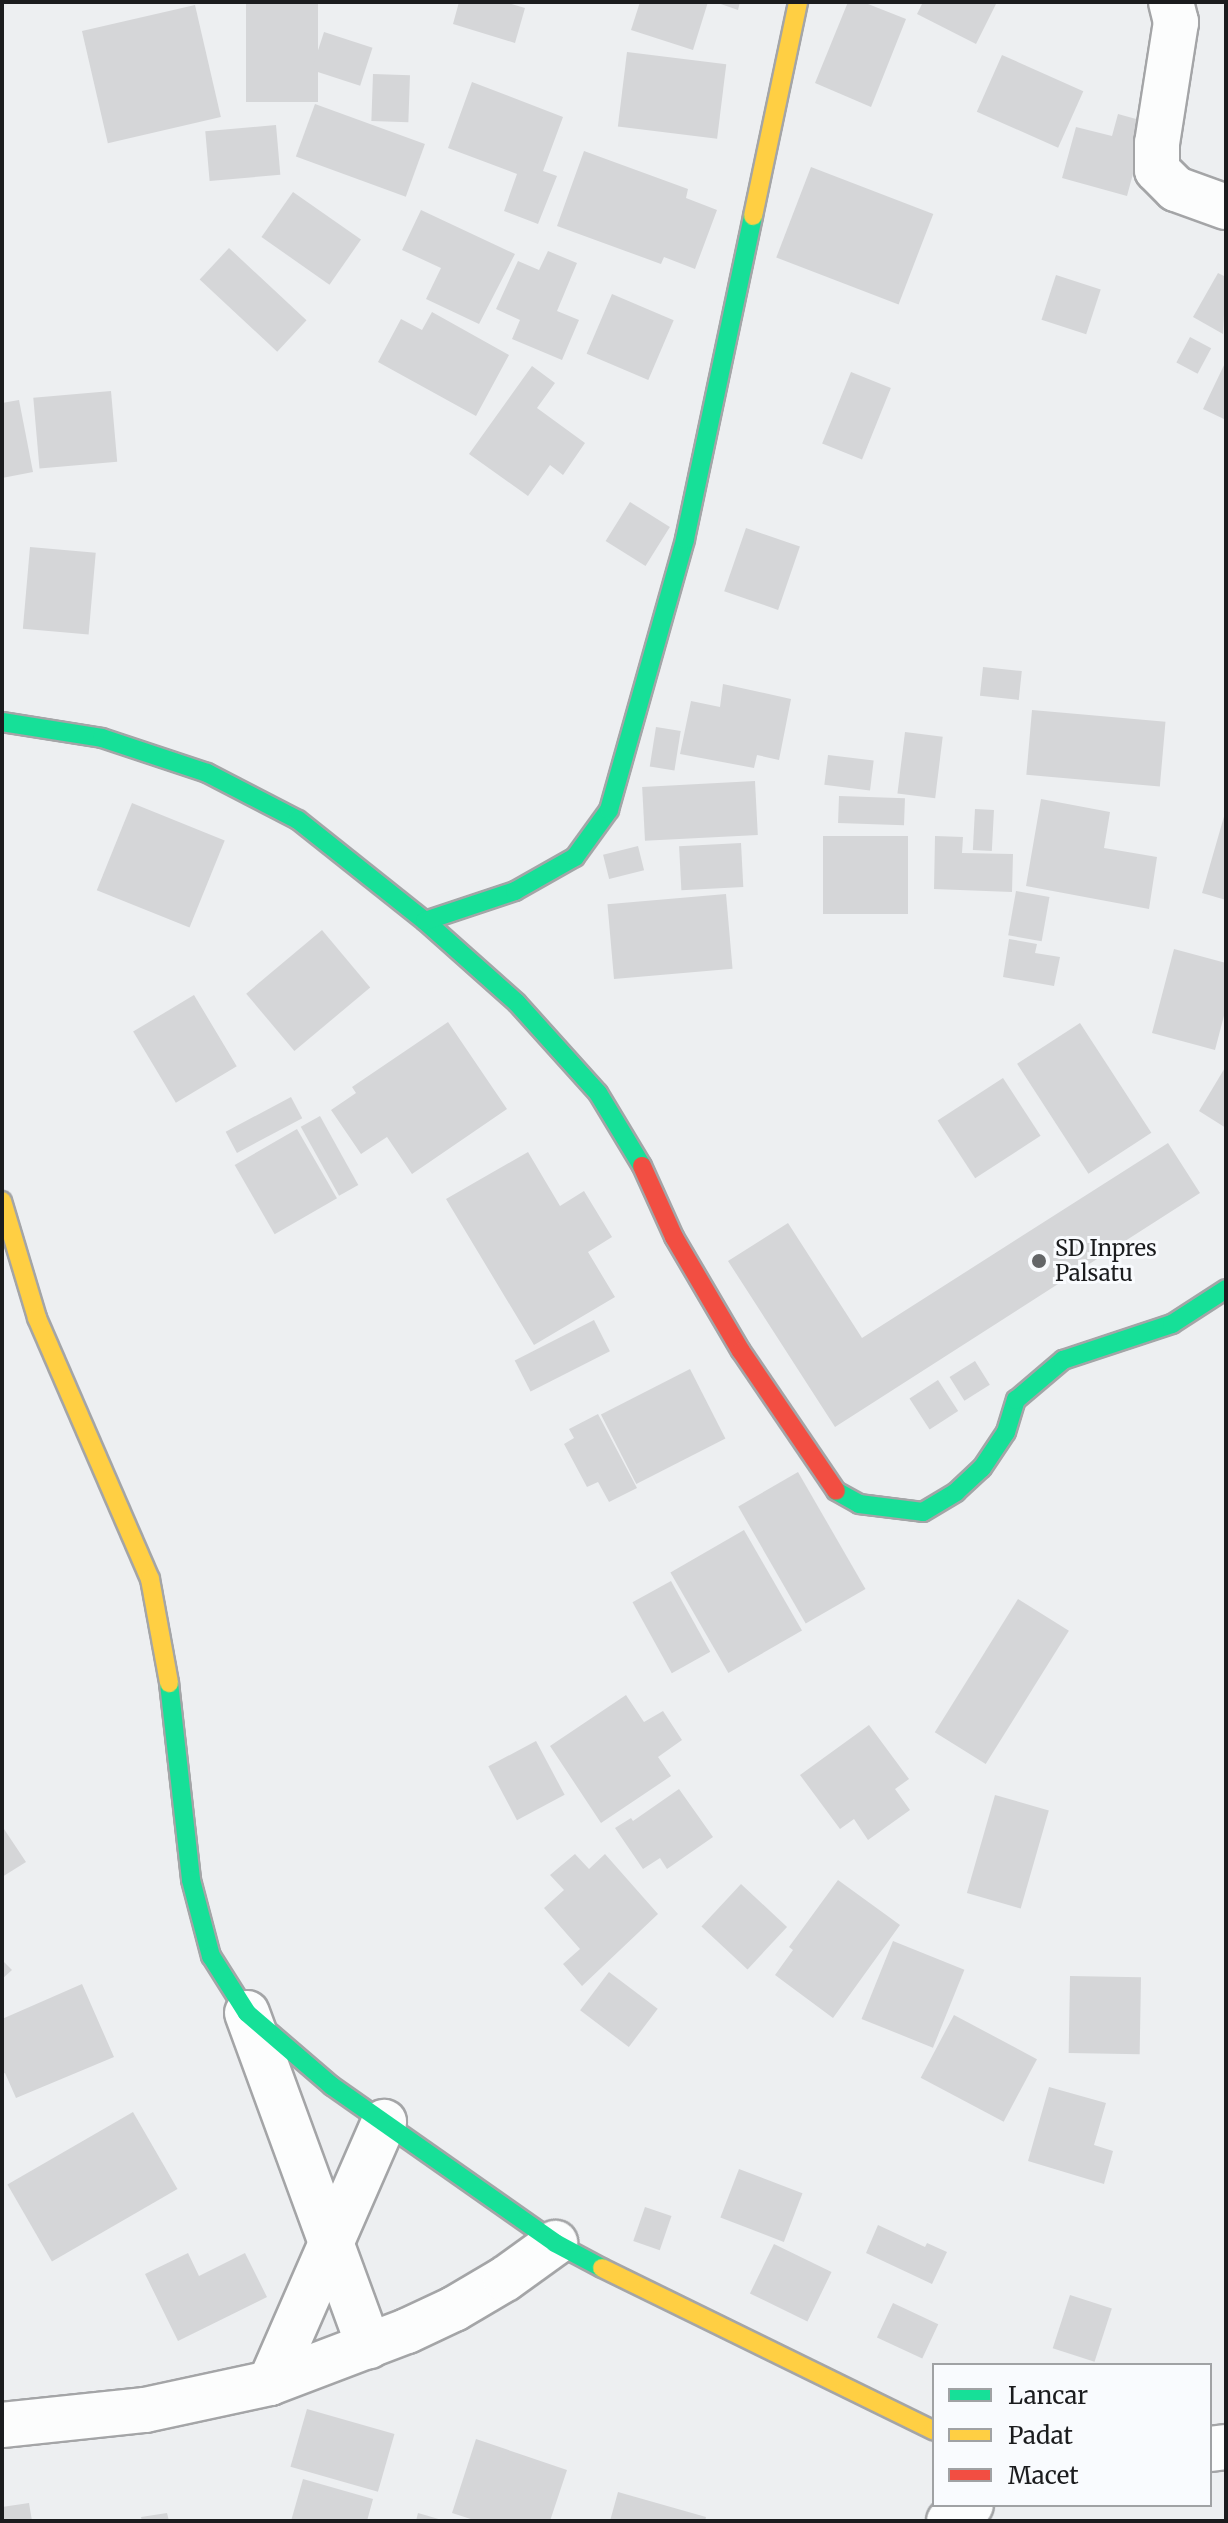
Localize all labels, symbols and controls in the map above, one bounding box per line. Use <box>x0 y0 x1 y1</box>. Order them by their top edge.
place label: SD Inpres Palsatu <box>1055 1235 1157 1286</box>
marker: SD Inpres Palsatu <box>1030 1252 1048 1270</box>
legend <box>932 2363 1212 2507</box>
text: Lancar <box>1008 2380 1088 2411</box>
text: Padat <box>1008 2420 1073 2451</box>
text: Macet <box>1008 2460 1079 2491</box>

